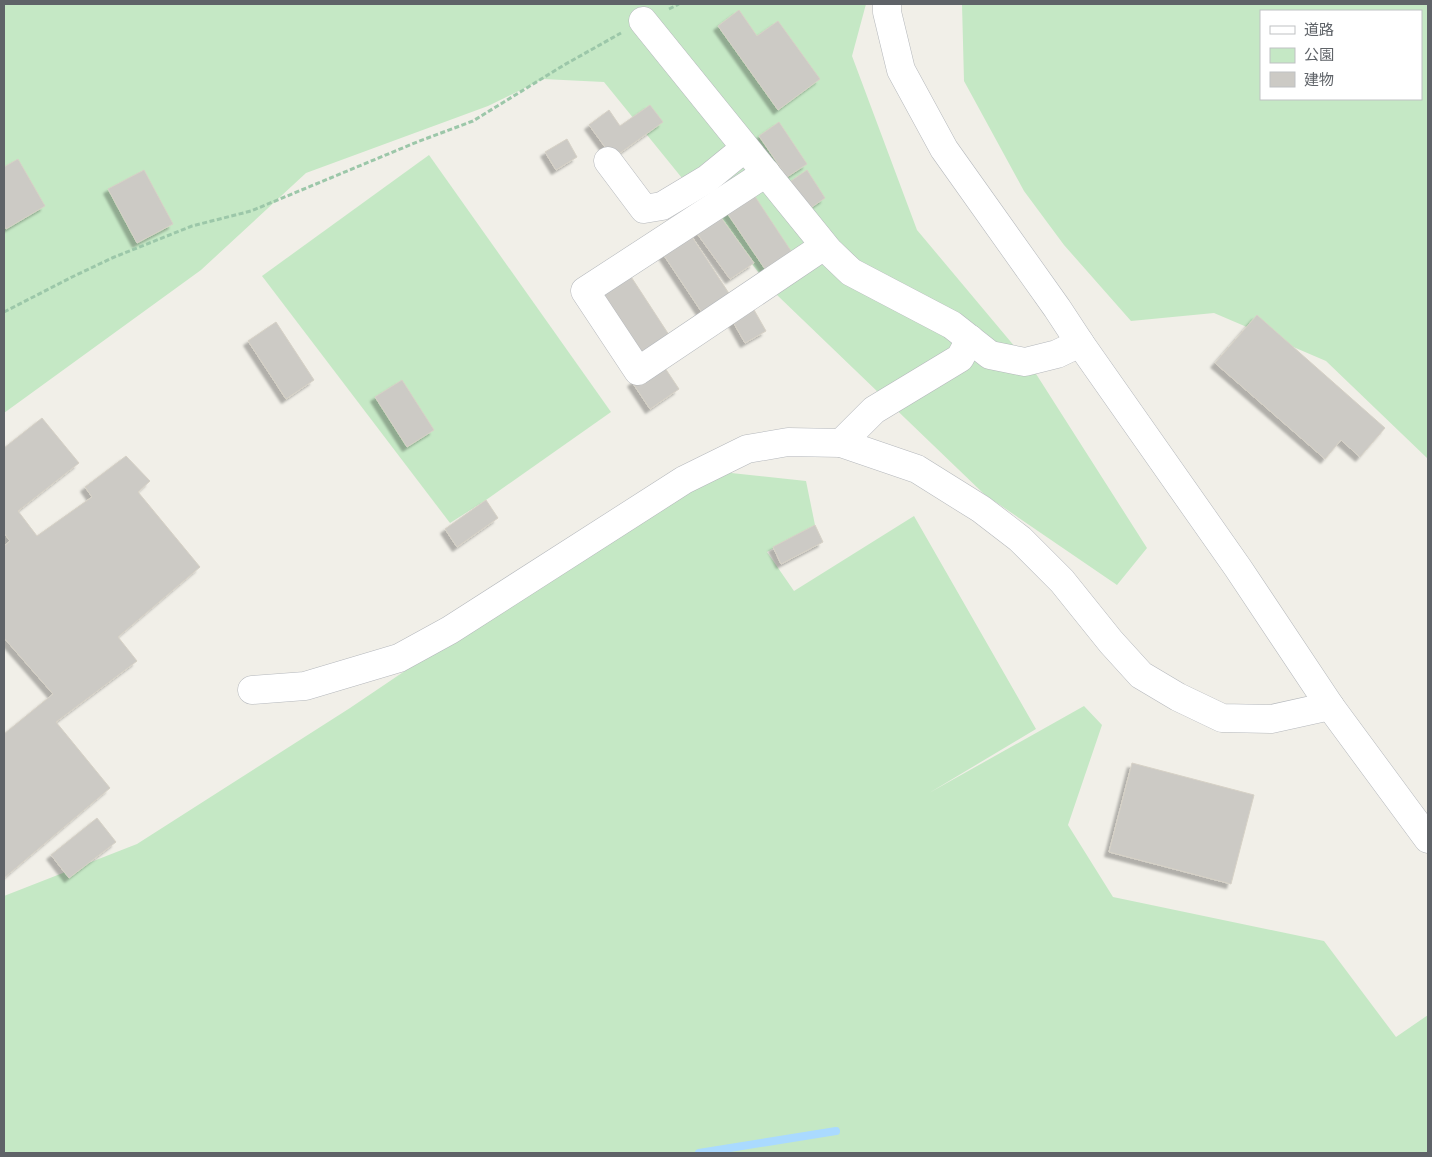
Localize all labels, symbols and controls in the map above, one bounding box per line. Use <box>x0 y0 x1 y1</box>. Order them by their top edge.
legend <box>1260 10 1422 100</box>
text: 道路 <box>1304 21 1334 38</box>
text: 公園 <box>1304 46 1334 63</box>
text: 建物 <box>1304 71 1334 88</box>

